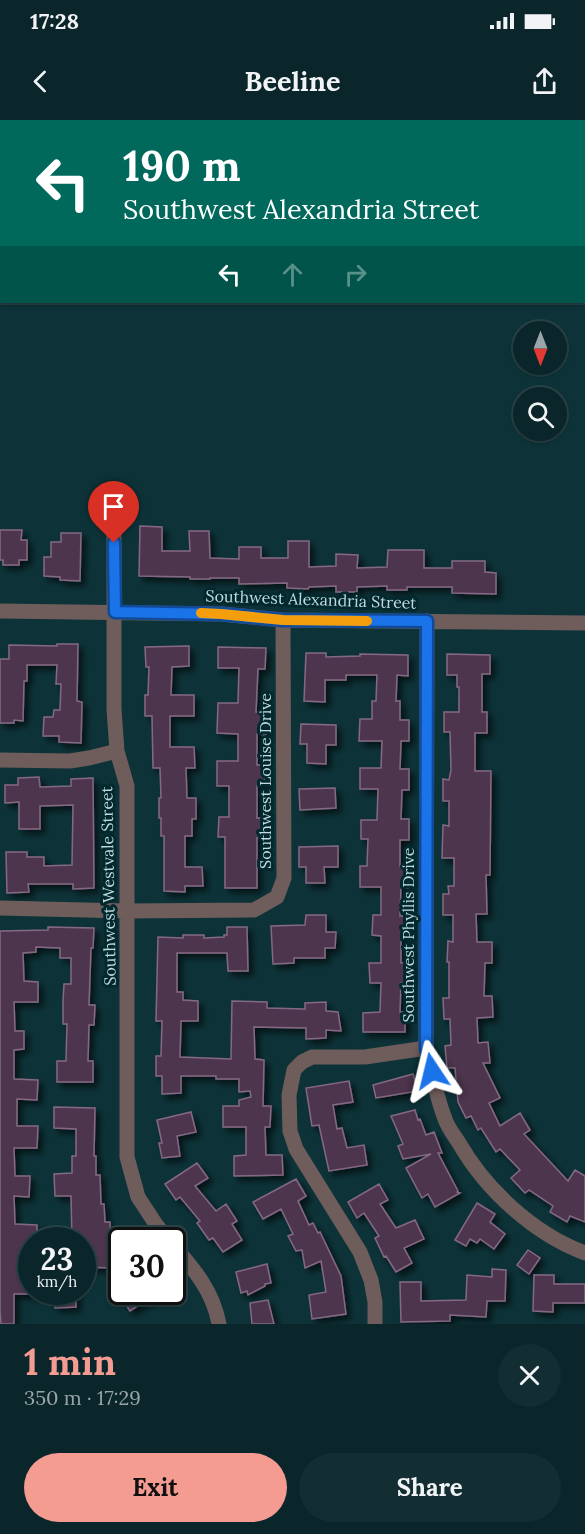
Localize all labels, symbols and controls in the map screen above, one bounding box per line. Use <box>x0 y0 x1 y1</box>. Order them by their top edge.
text: 17:28 <box>30 7 79 35</box>
text: Beeline <box>245 64 340 98</box>
icon: back <box>24 65 57 98</box>
icon: share <box>528 65 561 98</box>
text: 190 m <box>123 139 241 193</box>
icon: left <box>24 144 102 222</box>
text: Southwest Alexandria Street <box>123 192 479 226</box>
icon: left <box>213 258 246 291</box>
icon: ahead <box>276 258 309 291</box>
icon: right <box>339 258 372 291</box>
north arrow <box>513 321 567 375</box>
map controls <box>513 321 567 441</box>
button: search <box>513 387 567 441</box>
pin <box>88 481 139 543</box>
icon: arrive <box>97 490 130 523</box>
street label: Southwest Alexandria Street <box>205 585 418 613</box>
street label: Southwest Louise Drive <box>255 693 275 869</box>
street label: Southwest Westvale Street <box>96 785 120 986</box>
street label: Southwest Phyllis Drive <box>398 847 418 1023</box>
position arrow <box>400 1039 464 1103</box>
speed limit sign: 30 <box>108 1227 186 1305</box>
text: 23 <box>41 1240 73 1278</box>
text: km/h <box>37 1272 77 1291</box>
text: 1 min <box>24 1339 116 1385</box>
button: close <box>498 1344 561 1407</box>
text: 350 m · 17:29 <box>24 1385 141 1410</box>
button: Exit <box>24 1453 287 1522</box>
button: Share <box>299 1453 561 1522</box>

